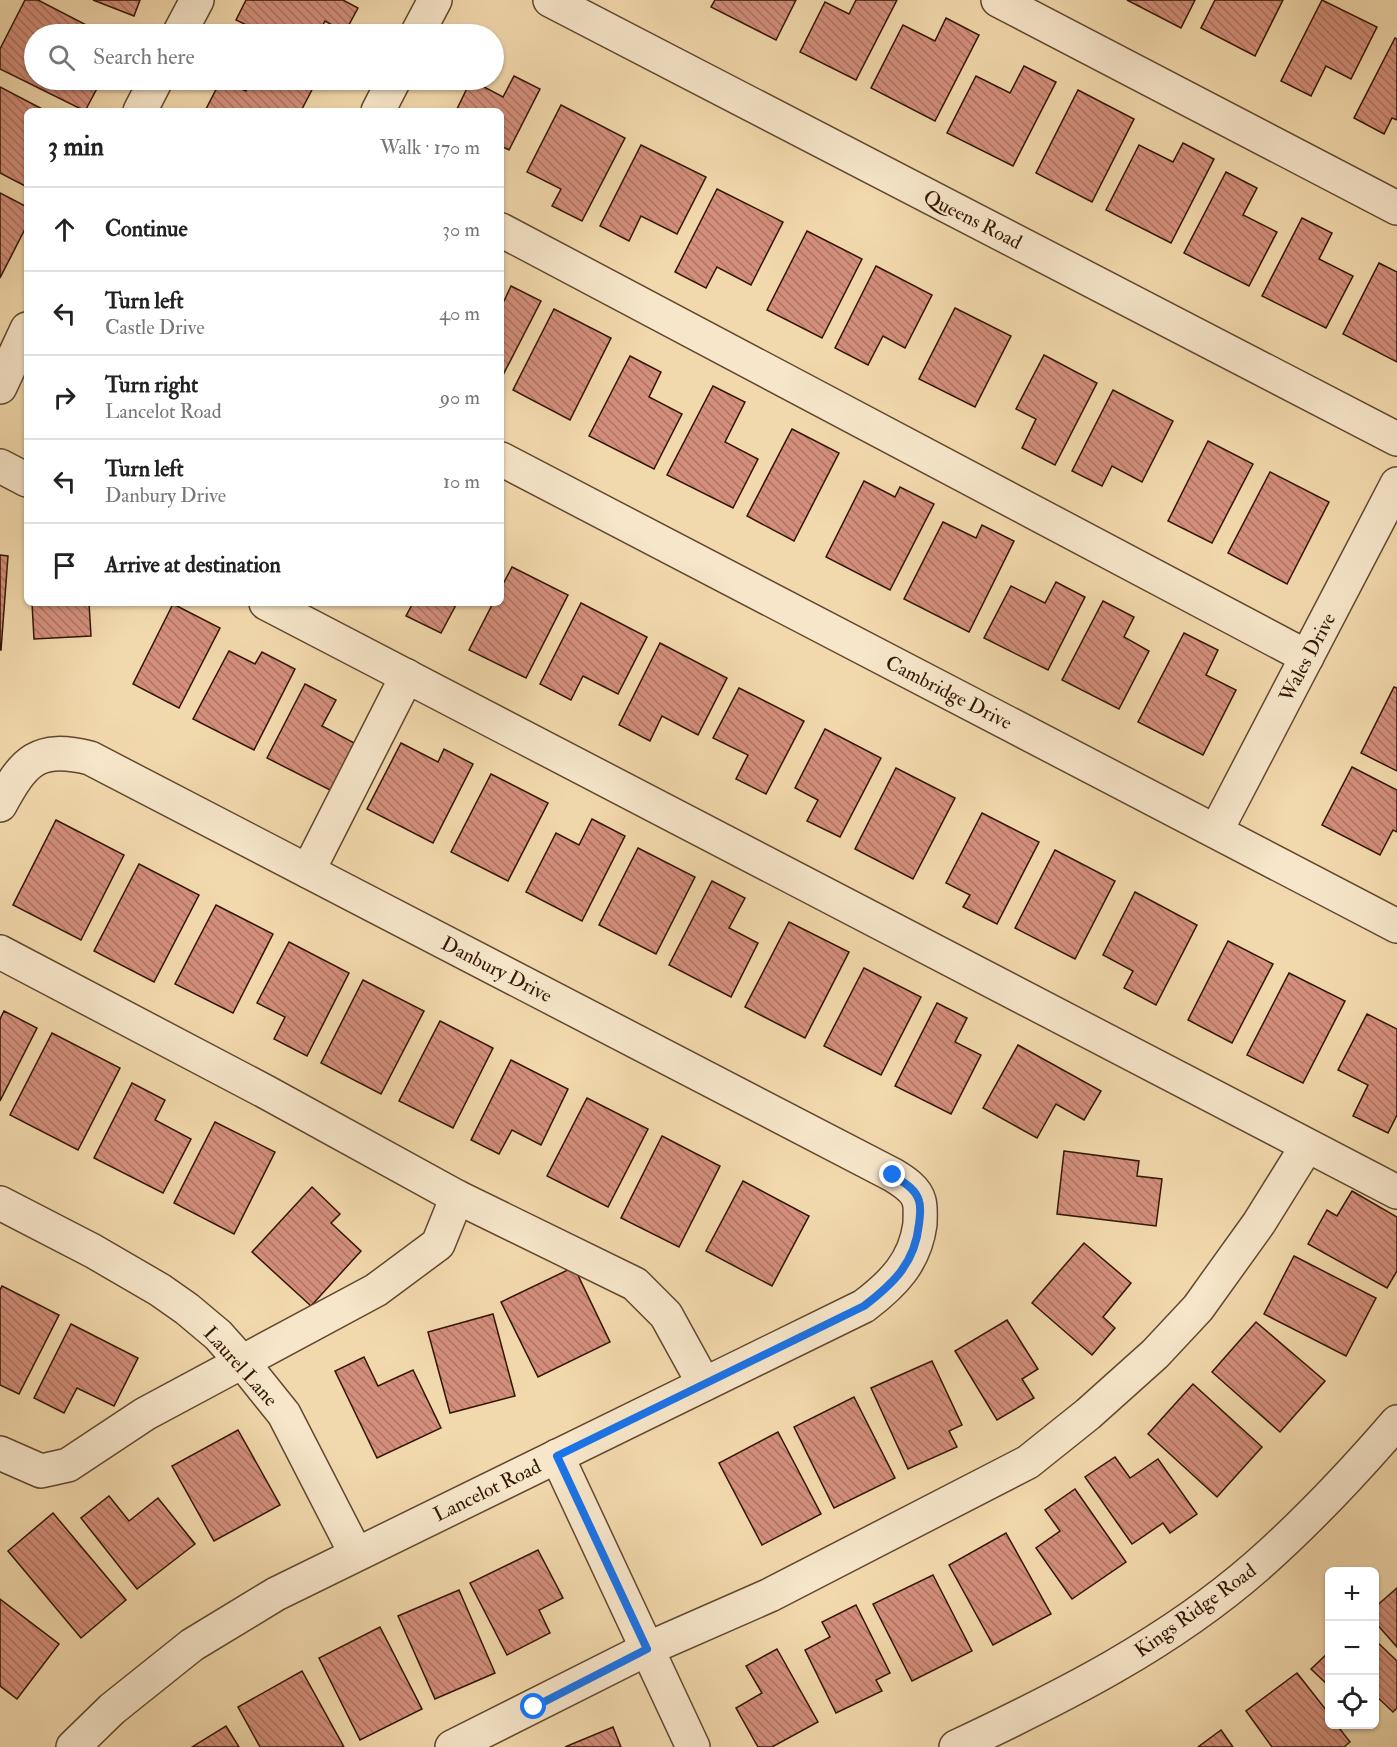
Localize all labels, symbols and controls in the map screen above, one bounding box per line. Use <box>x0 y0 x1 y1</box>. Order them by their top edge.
search box <box>24 24 504 90</box>
icon: search <box>45 41 78 74</box>
text: Search here <box>93 43 195 71</box>
text: 3 min <box>48 131 104 163</box>
text: Walk · 170 m <box>380 135 480 160</box>
street label: Queens Road <box>919 184 1026 255</box>
icon: ahead <box>48 213 81 246</box>
text: Continue <box>105 215 188 243</box>
text: 30 m <box>442 217 480 242</box>
text: Turn left <box>105 287 184 315</box>
icon: left <box>48 297 81 330</box>
text: 40 m <box>439 301 480 326</box>
text: Castle Drive <box>105 315 205 340</box>
text: Turn right <box>105 371 198 399</box>
icon: right <box>48 381 81 414</box>
text: 90 m <box>440 385 480 410</box>
text: Lancelot Road <box>105 399 222 424</box>
text: Turn left <box>105 455 184 483</box>
icon: left <box>48 465 81 498</box>
text: 10 m <box>443 469 480 494</box>
text: Danbury Drive <box>105 483 226 508</box>
icon: arrive <box>48 549 81 582</box>
text: Arrive at destination <box>105 551 281 579</box>
street label: Wales Drive <box>1273 609 1341 707</box>
street label: Cambridge Drive <box>881 650 1016 735</box>
street label: Danbury Drive <box>437 931 556 1008</box>
route end <box>879 1161 905 1187</box>
street label: Laurel Lane <box>198 1321 283 1412</box>
street label: Lancelot Road <box>429 1454 545 1527</box>
street label: Kings Ridge Road <box>1130 1558 1261 1663</box>
map controls <box>1325 1567 1379 1729</box>
button: + <box>1325 1567 1379 1621</box>
button: − <box>1325 1621 1379 1675</box>
button: locate <box>1325 1675 1379 1729</box>
route start <box>520 1693 546 1719</box>

